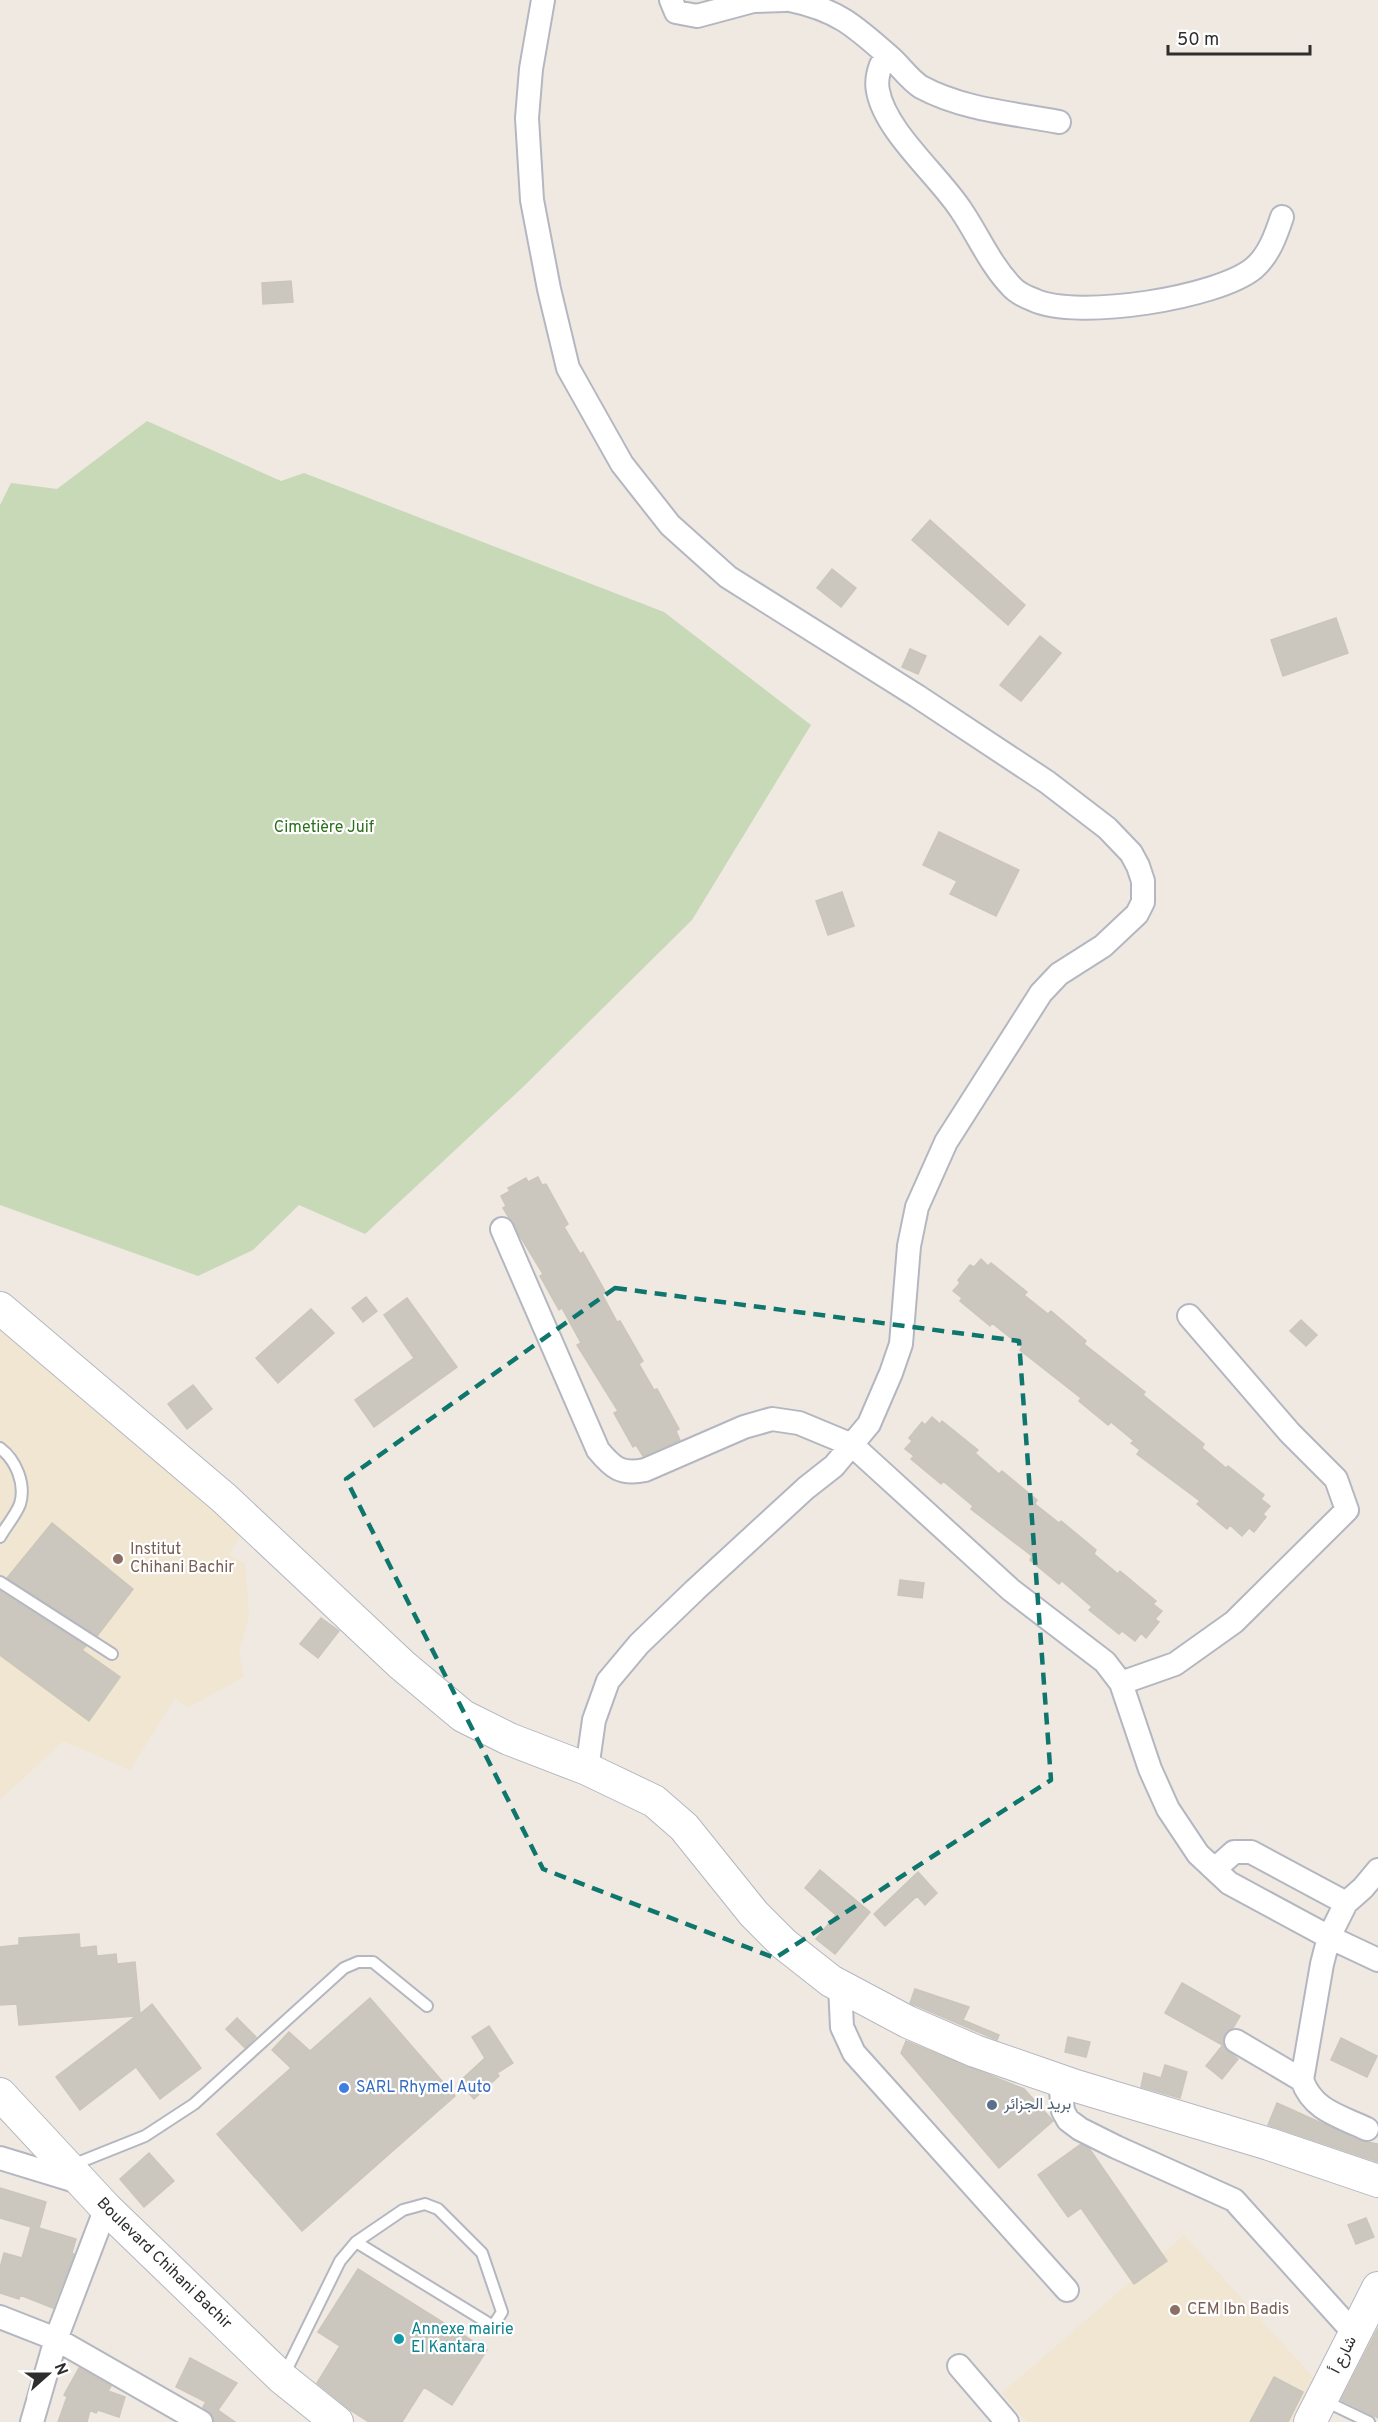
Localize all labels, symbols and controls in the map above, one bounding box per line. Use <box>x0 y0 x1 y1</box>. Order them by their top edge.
scale bar <box>1168 18 1310 56</box>
text: 50 m <box>1177 29 1219 52</box>
park label: Cimetière Juif <box>274 818 375 838</box>
place label: Institut Chihani Bachir <box>130 1540 235 1578</box>
marker: Institut Chihani Bachir <box>111 1552 125 1566</box>
place label: SARL Rhymel Auto <box>356 2078 491 2098</box>
marker: SARL Rhymel Auto <box>337 2081 351 2095</box>
place label: بريد الجزائر <box>1003 2095 1071 2115</box>
marker: بريد الجزائر <box>985 2098 999 2112</box>
street label: Boulevard Chihani Bachir <box>92 2194 236 2334</box>
place label: CEM Ibn Badis <box>1187 2300 1289 2320</box>
marker: CEM Ibn Badis <box>1168 2303 1182 2317</box>
place label: Annexe mairie El Kantara <box>411 2320 514 2358</box>
marker: Annexe mairie El Kantara <box>392 2332 406 2346</box>
street label: شارع أ <box>1326 2333 1362 2377</box>
north arrow <box>18 2344 78 2404</box>
text: N <box>49 2360 72 2378</box>

